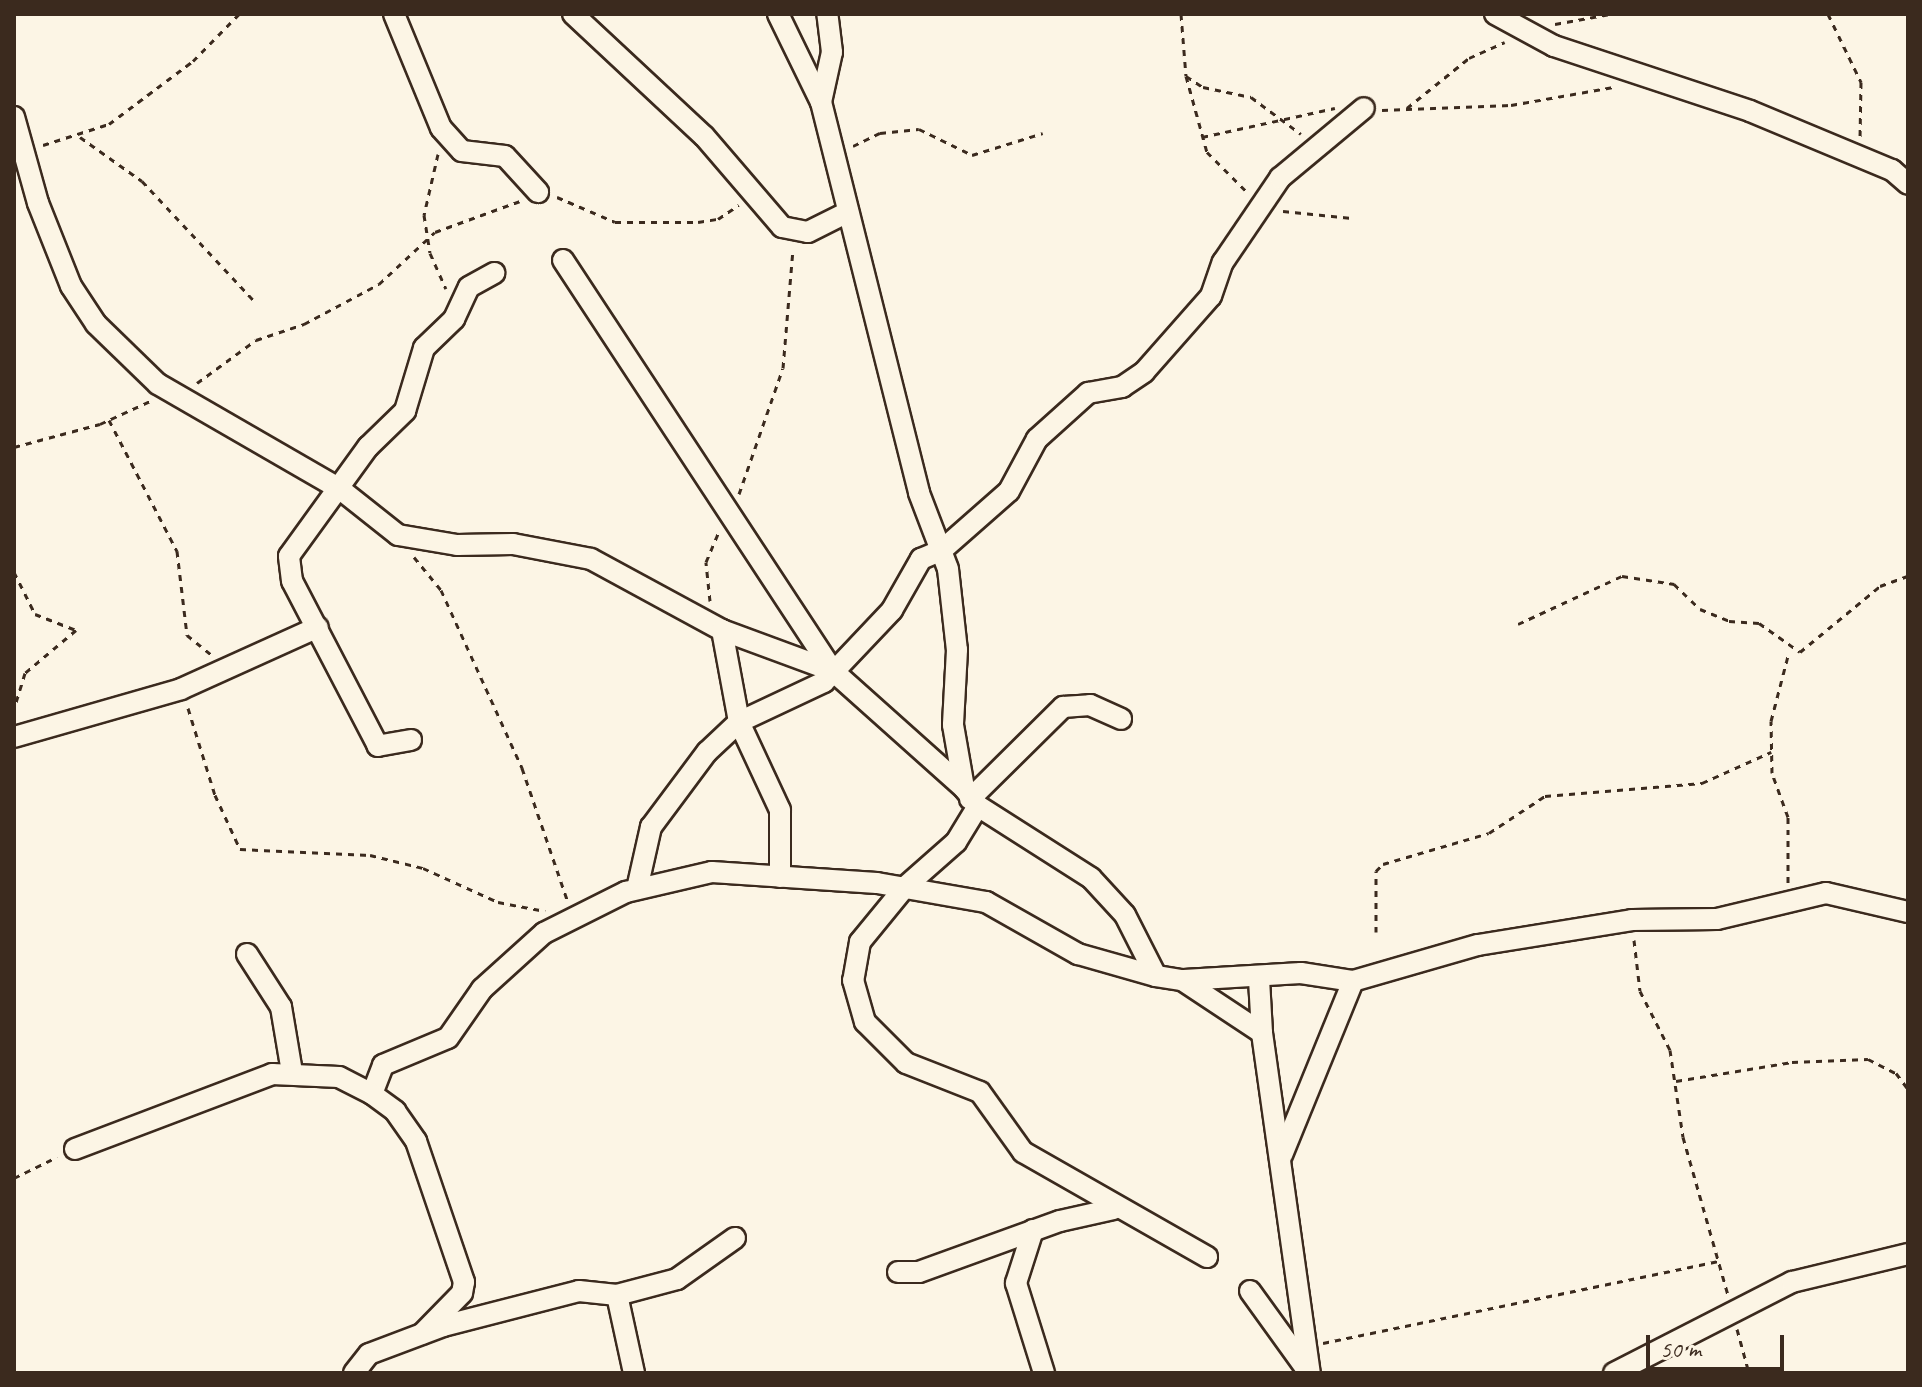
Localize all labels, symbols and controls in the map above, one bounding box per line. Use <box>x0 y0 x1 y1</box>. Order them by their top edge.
scale bar <box>1650 1319 1788 1369</box>
text: 50 m <box>1660 1334 1701 1364</box>

